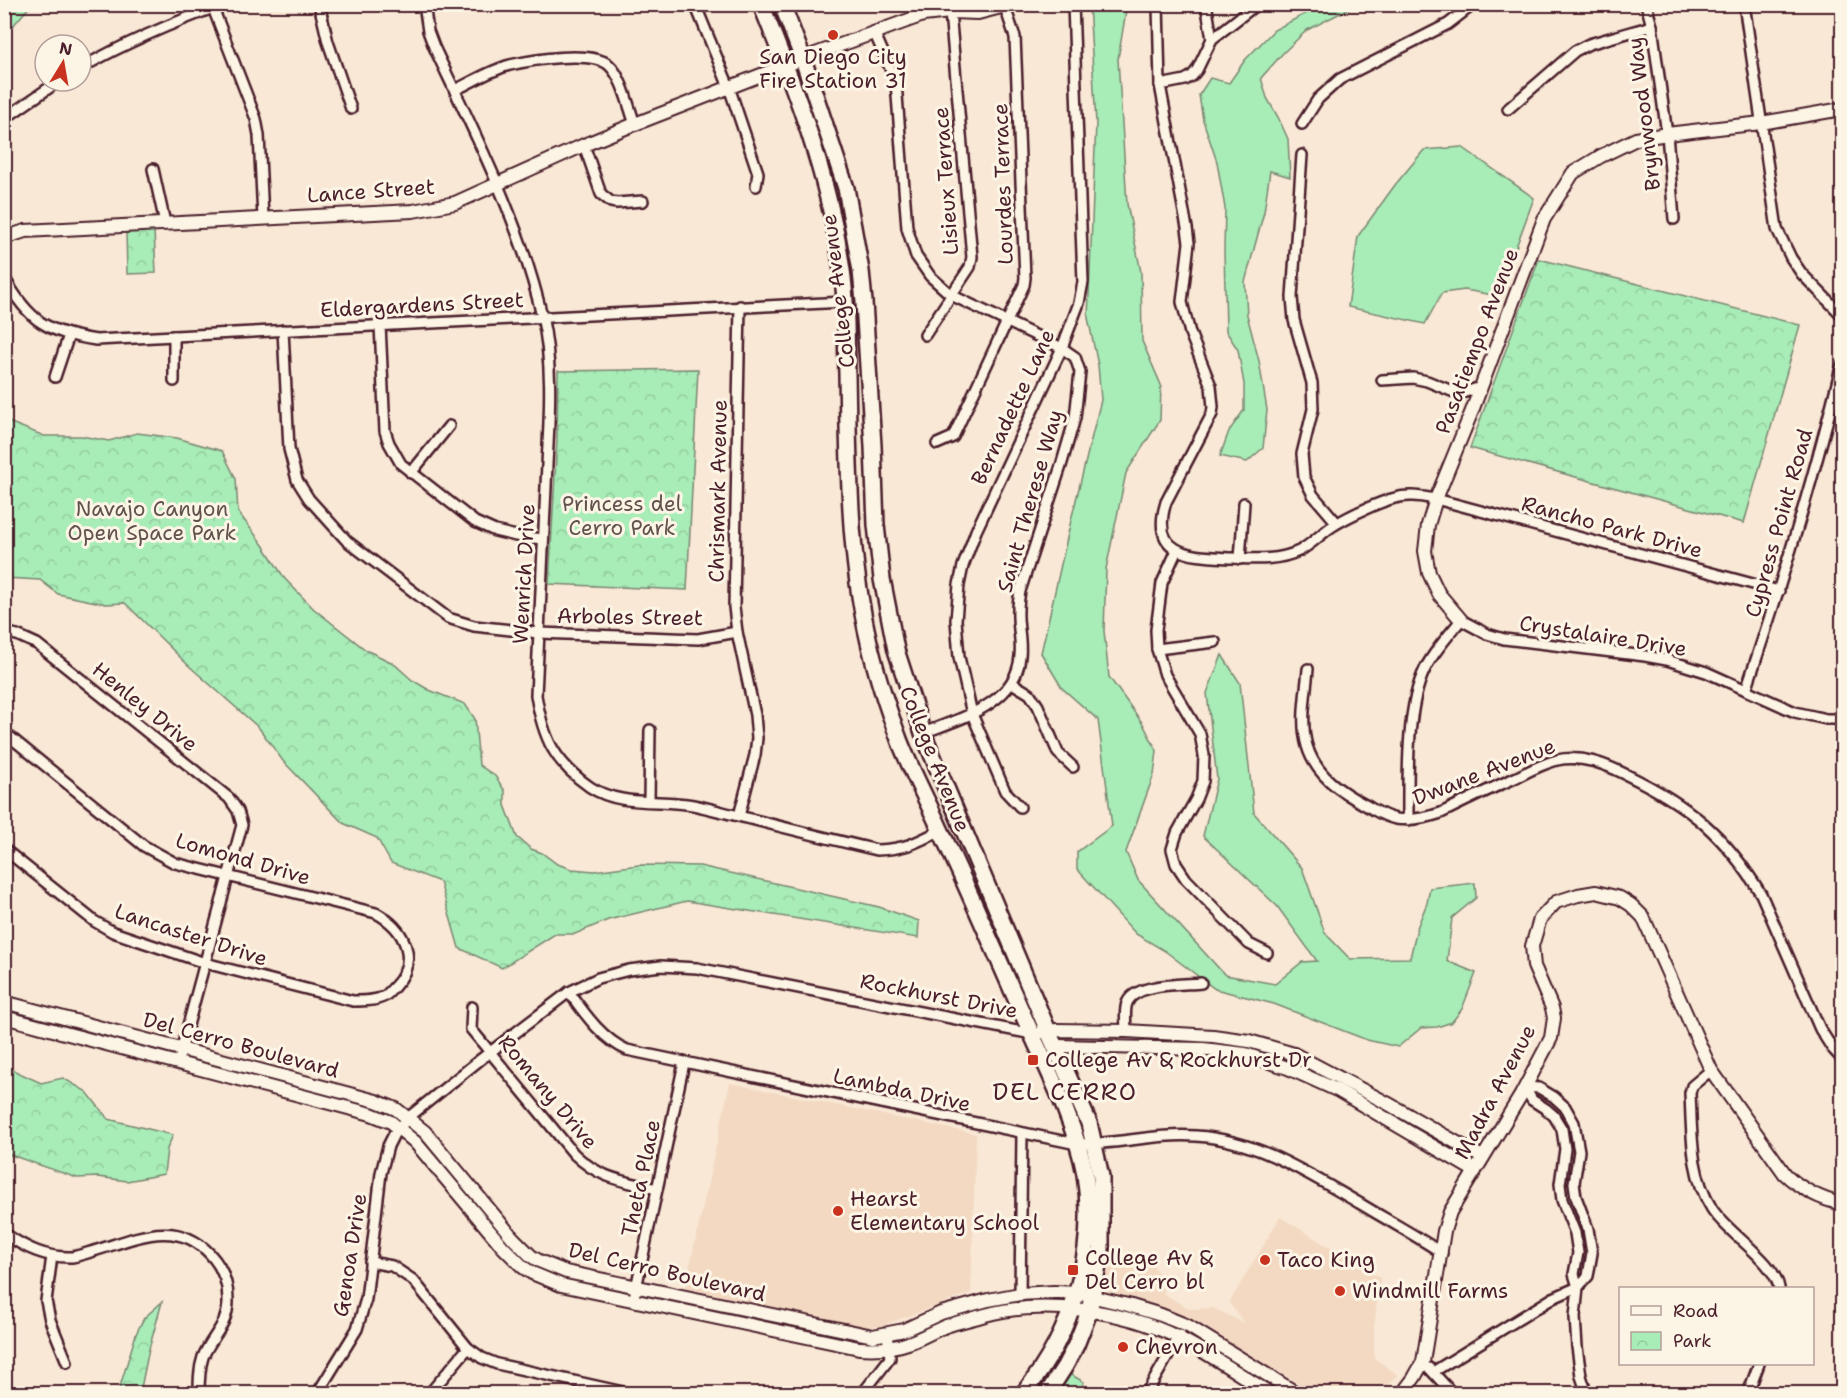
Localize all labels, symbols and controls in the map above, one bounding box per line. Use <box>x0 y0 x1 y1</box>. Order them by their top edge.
marker: San Diego City Fire Station 31 <box>826 28 840 42</box>
north arrow <box>33 33 93 93</box>
street label: Brynwood Way <box>1621 36 1667 192</box>
text: N <box>58 37 74 60</box>
place label: San Diego City Fire Station 31 <box>759 43 907 95</box>
street label: Lourdes Terrace <box>986 103 1020 265</box>
street label: Lisieux Terrace <box>927 106 965 256</box>
street label: Lance Street <box>306 173 436 209</box>
street label: College Avenue <box>815 212 861 370</box>
street label: Pasatiempo Avenue <box>1429 244 1525 438</box>
street label: Eldergardens Street <box>319 286 525 324</box>
street label: Bernadette Lane <box>965 325 1061 489</box>
street label: Chrismark Avenue <box>702 399 734 583</box>
street label: Saint Therese Way <box>990 406 1070 596</box>
street label: Cypress Point Road <box>1739 425 1819 621</box>
street label: Rancho Park Drive <box>1518 489 1706 565</box>
park label: Princess del Cerro Park <box>562 490 683 542</box>
park label: Navajo Canyon Open Space Park <box>67 495 237 547</box>
street label: Wenrich Drive <box>506 503 542 645</box>
street label: Arboles Street <box>557 602 703 632</box>
street label: Crystalaire Drive <box>1517 609 1689 663</box>
street label: Henley Drive <box>86 656 204 758</box>
street label: College Avenue <box>893 682 977 836</box>
street label: Dwane Avenue <box>1409 732 1559 812</box>
street label: Lomond Drive <box>172 826 314 892</box>
street label: Lancaster Drive <box>111 897 271 973</box>
street label: Rockhurst Drive <box>858 967 1020 1025</box>
street label: Del Cerro Boulevard <box>140 1005 342 1085</box>
street label: Madra Avenue <box>1448 1020 1542 1164</box>
street label: Romany Drive <box>492 1029 604 1155</box>
place label: College Av & Rockhurst Dr <box>1045 1046 1312 1074</box>
marker: College Av & Rockhurst Dr <box>1026 1053 1040 1067</box>
street label: Lambda Drive <box>831 1062 973 1118</box>
district label: DEL CERRO <box>993 1076 1137 1108</box>
street label: Theta Place <box>615 1117 667 1239</box>
place label: Hearst Elementary School <box>850 1185 1040 1237</box>
street label: Genoa Drive <box>326 1191 374 1319</box>
marker: Hearst Elementary School <box>831 1204 845 1218</box>
street label: Del Cerro Boulevard <box>566 1236 768 1308</box>
place label: College Av & Del Cerro bl <box>1085 1244 1213 1296</box>
place label: Taco King <box>1277 1246 1375 1274</box>
marker: Taco King <box>1258 1253 1272 1267</box>
marker: College Av & Del Cerro bl <box>1066 1263 1080 1277</box>
place label: Windmill Farms <box>1352 1277 1508 1305</box>
marker: Windmill Farms <box>1333 1284 1347 1298</box>
legend <box>1619 1287 1814 1365</box>
text: Road <box>1673 1299 1718 1323</box>
text: Park <box>1673 1329 1712 1353</box>
place label: Chevron <box>1135 1333 1218 1361</box>
marker: Chevron <box>1116 1340 1130 1354</box>

